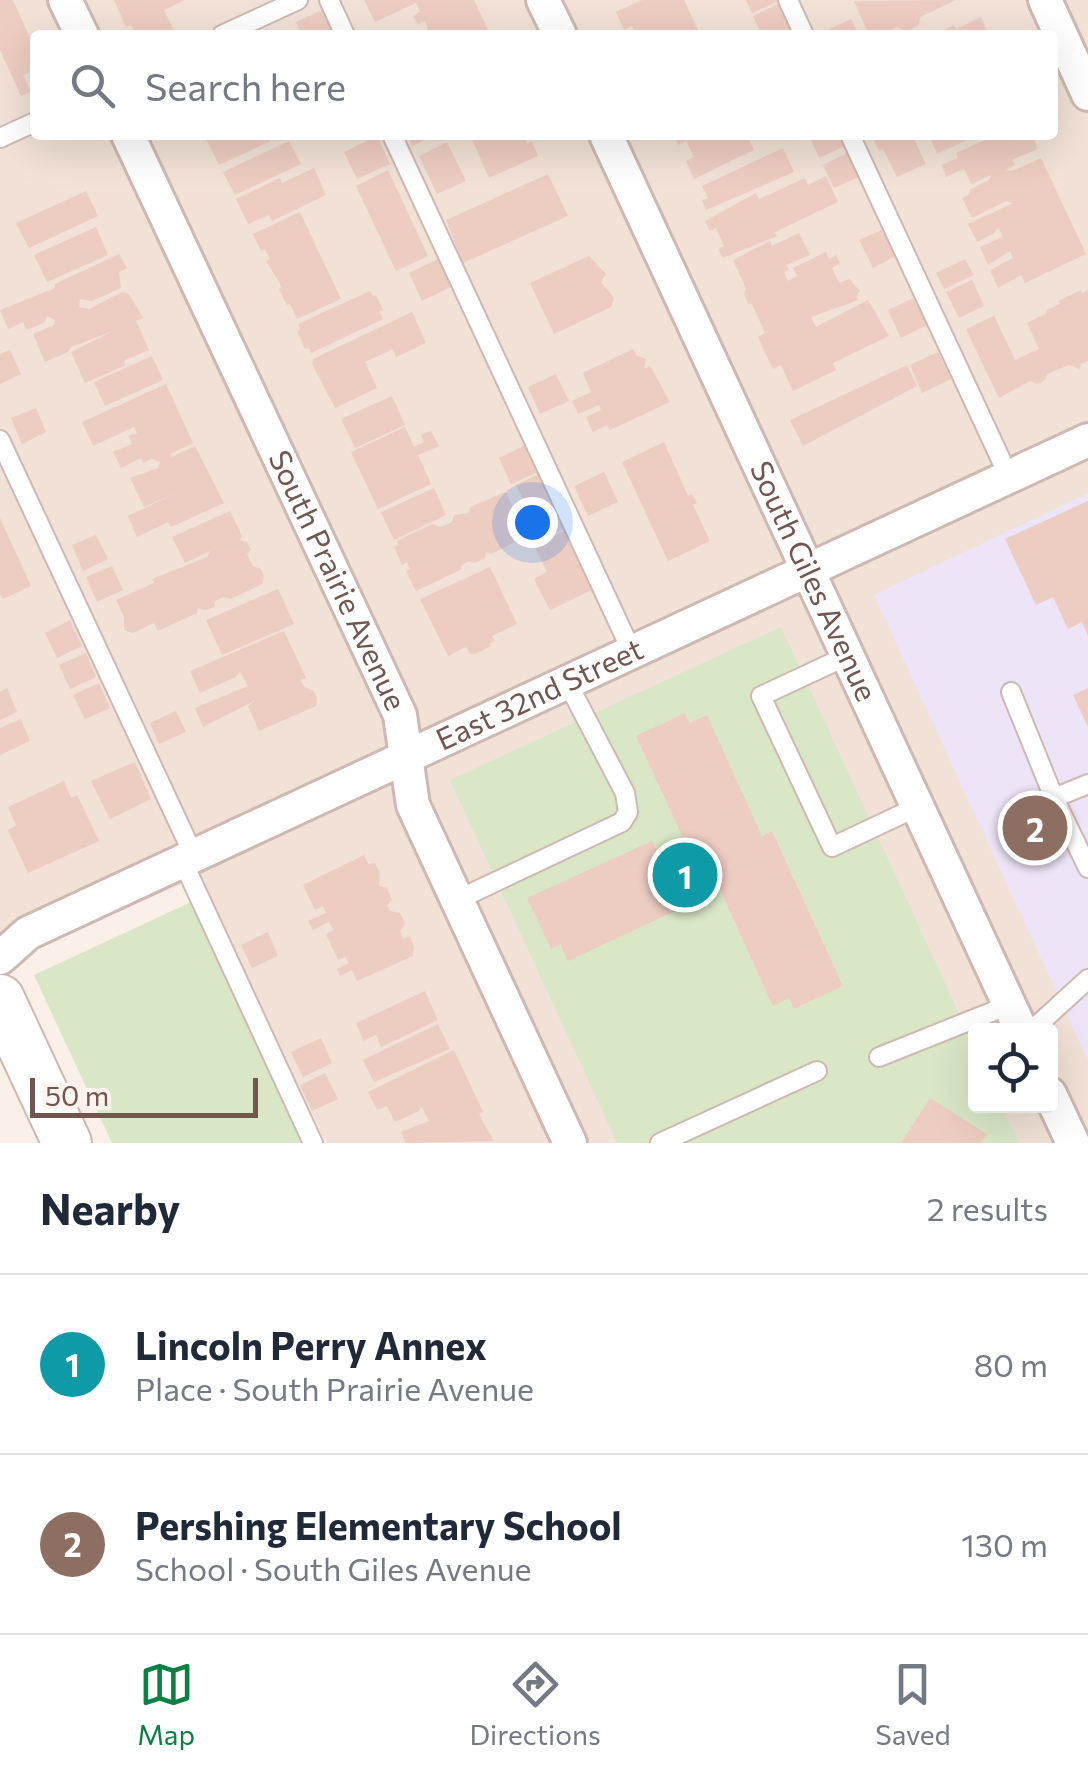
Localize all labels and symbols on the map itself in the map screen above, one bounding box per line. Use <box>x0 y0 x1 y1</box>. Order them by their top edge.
street label: South Prairie Avenue <box>262 443 416 715</box>
street label: South Giles Avenue <box>744 454 887 706</box>
your location <box>507 497 558 548</box>
street label: East 32nd Street <box>429 629 648 757</box>
pin: 2 <box>1002 790 1068 866</box>
pin: 1 <box>652 838 718 912</box>
scale bar <box>30 1073 258 1118</box>

